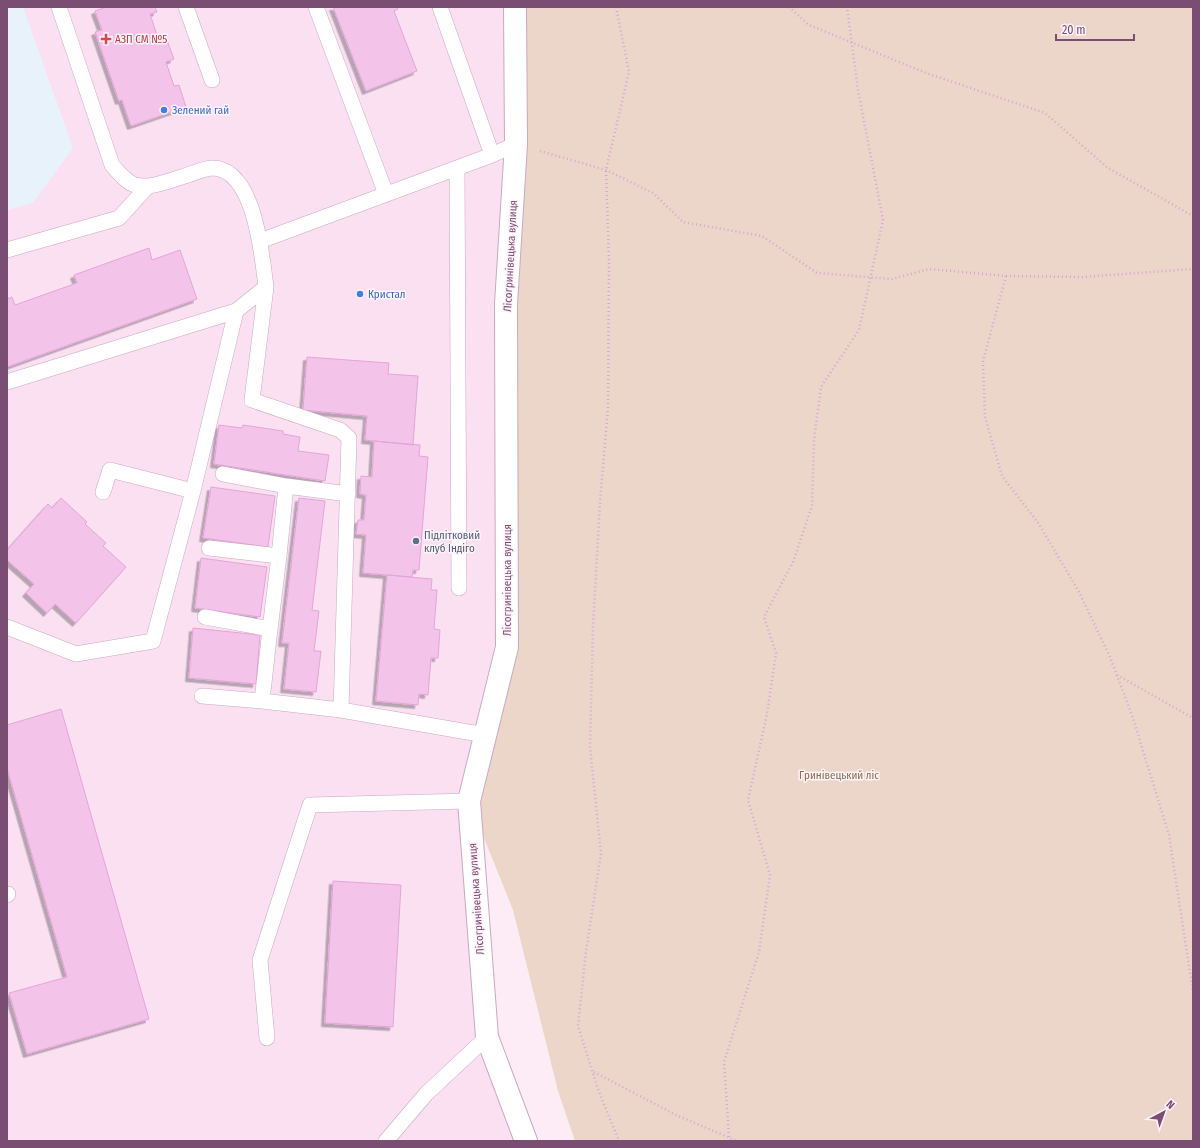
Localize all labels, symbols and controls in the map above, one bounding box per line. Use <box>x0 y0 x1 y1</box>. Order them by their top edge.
scale bar <box>1056 16 1134 42</box>
text: 20 m <box>1062 23 1086 37</box>
marker: АЗП СМ №5 <box>100 33 112 45</box>
place label: АЗП СМ №5 <box>115 33 167 46</box>
place label: Зелений гай <box>172 104 229 117</box>
marker: Зелений гай <box>159 105 169 115</box>
street label: Лісогринівецька вулиця <box>501 200 520 312</box>
place label: Кристал <box>368 288 405 301</box>
marker: Кристал <box>355 289 365 299</box>
street label: Лісогринівецька вулиця <box>501 524 514 636</box>
place label: Підлітковий клуб Індіго <box>424 529 480 555</box>
marker: Підлітковий клуб Індіго <box>411 536 421 546</box>
park label: Гринівецький ліс <box>799 769 879 782</box>
street label: Лісогринівецька вулиця <box>466 843 487 955</box>
north arrow <box>1144 1092 1184 1132</box>
text: N <box>1163 1098 1177 1112</box>

